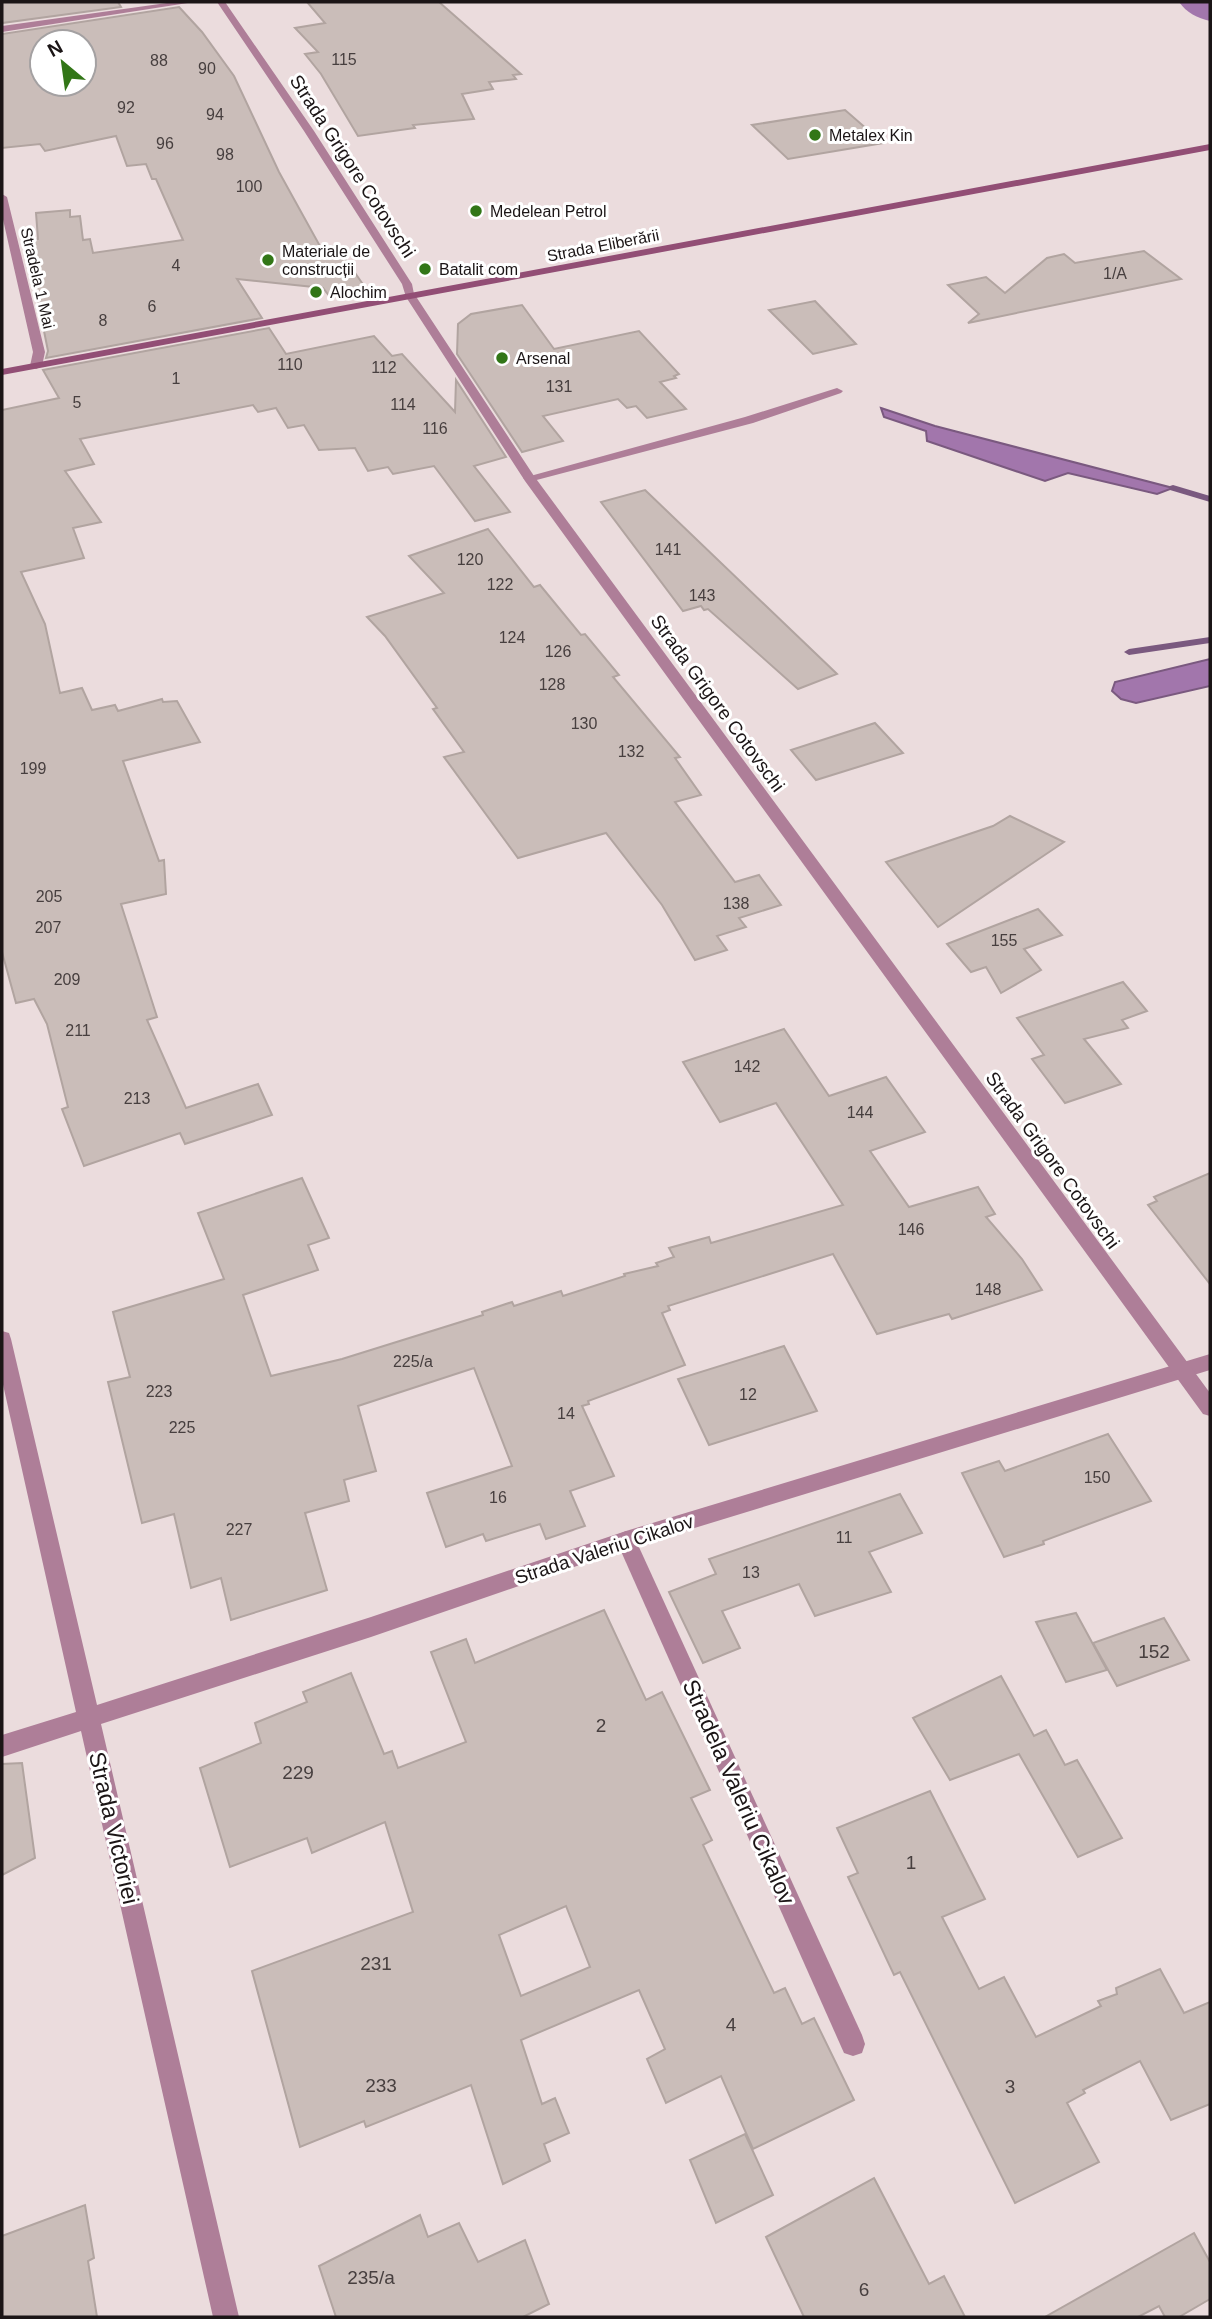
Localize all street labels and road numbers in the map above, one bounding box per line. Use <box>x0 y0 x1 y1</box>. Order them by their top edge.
street label: Strada Grigore Cotovschi <box>286 71 419 261</box>
street label: Stradela 1 Mai <box>18 226 57 330</box>
street label: Strada Eliberării <box>546 226 661 265</box>
street label: Strada Grigore Cotovschi <box>646 611 789 796</box>
street label: Strada Grigore Cotovschi <box>981 1068 1124 1253</box>
street label: Strada Valeriu Cikalov <box>512 1511 697 1588</box>
street label: Stradela Valeriu Cikalov <box>678 1675 801 1909</box>
street label: Strada Victoriei <box>84 1749 144 1907</box>

